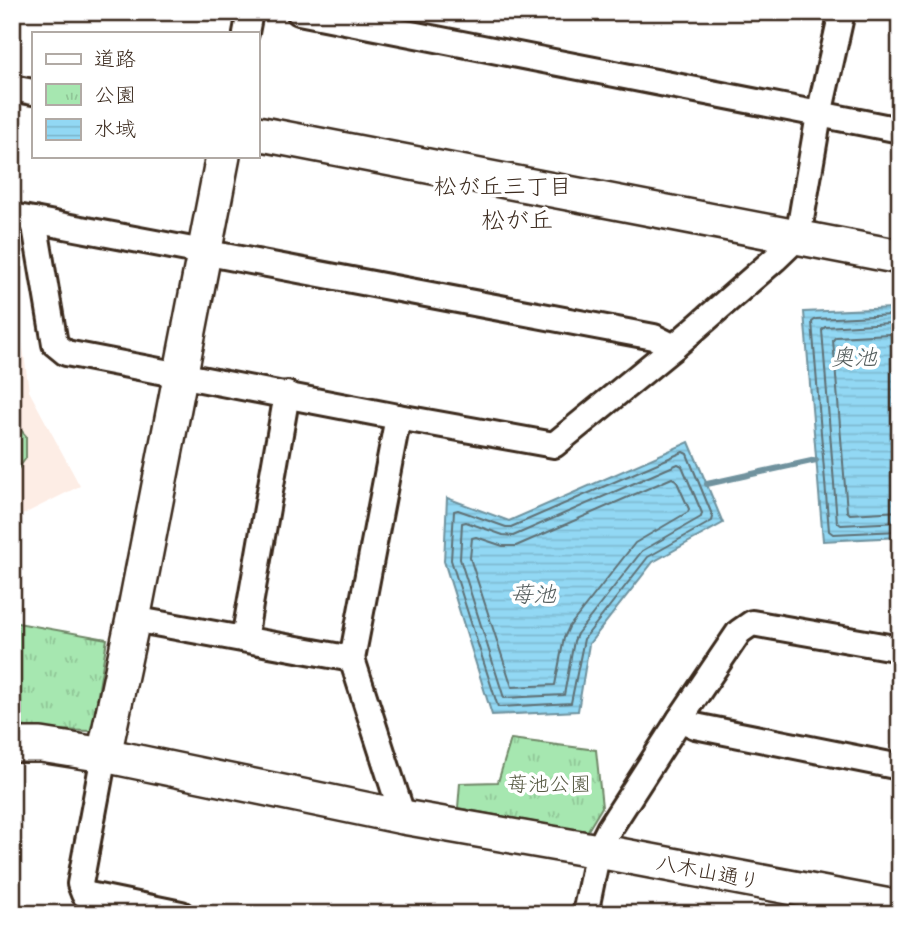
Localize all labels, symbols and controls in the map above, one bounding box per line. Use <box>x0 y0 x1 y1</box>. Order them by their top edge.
legend <box>32 32 259 158</box>
text: 道路 <box>94 46 136 71</box>
text: 公園 <box>94 82 136 107</box>
text: 水域 <box>94 116 136 141</box>
district label: 松が丘三丁目 <box>434 172 572 200</box>
district label: 松が丘 <box>481 205 553 234</box>
water label: 奥池 <box>831 343 878 371</box>
water label: 苺池 <box>510 580 557 608</box>
park label: 苺池公園 <box>507 771 591 796</box>
street label: 八木山通り <box>654 849 762 894</box>

